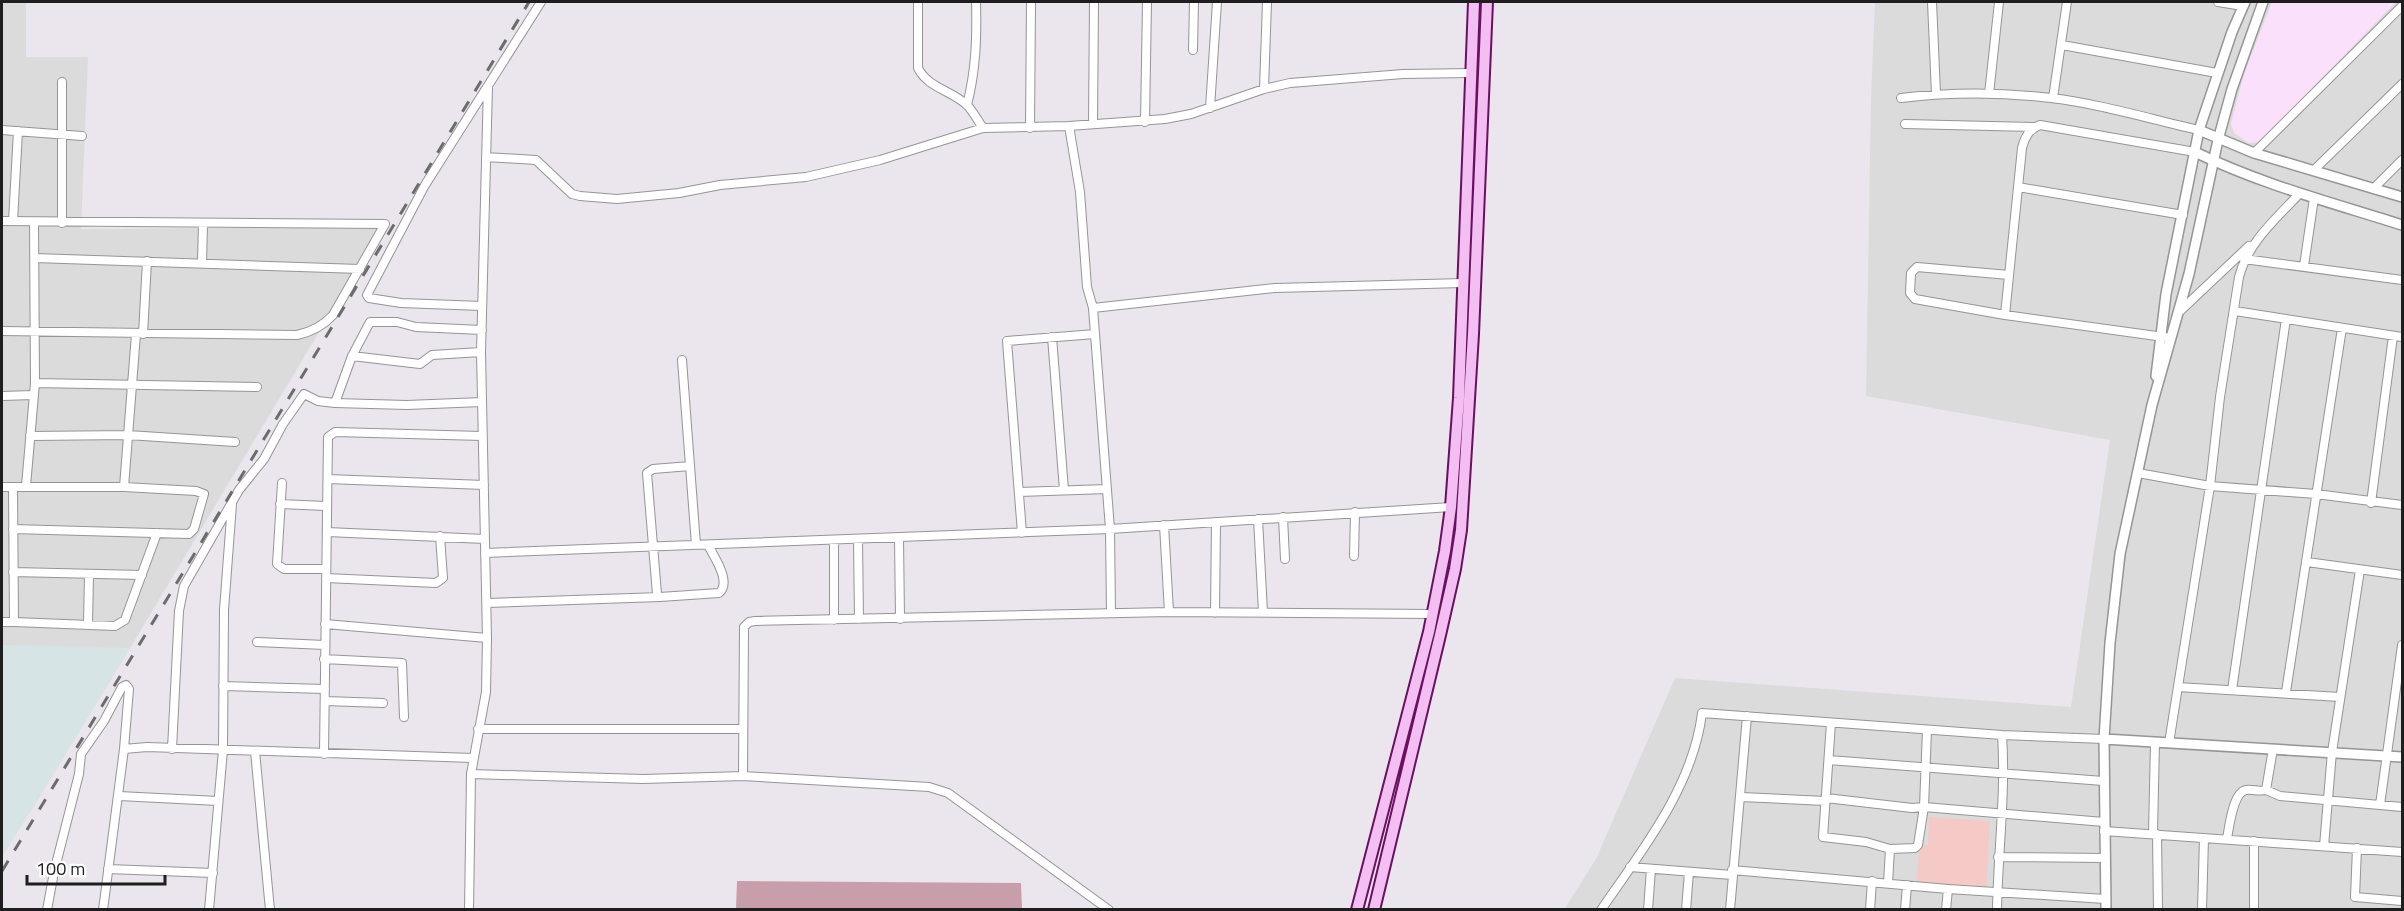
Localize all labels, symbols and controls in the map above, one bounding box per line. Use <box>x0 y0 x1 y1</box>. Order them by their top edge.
scale bar <box>27 848 165 886</box>
text: 100 m <box>36 855 85 882</box>

